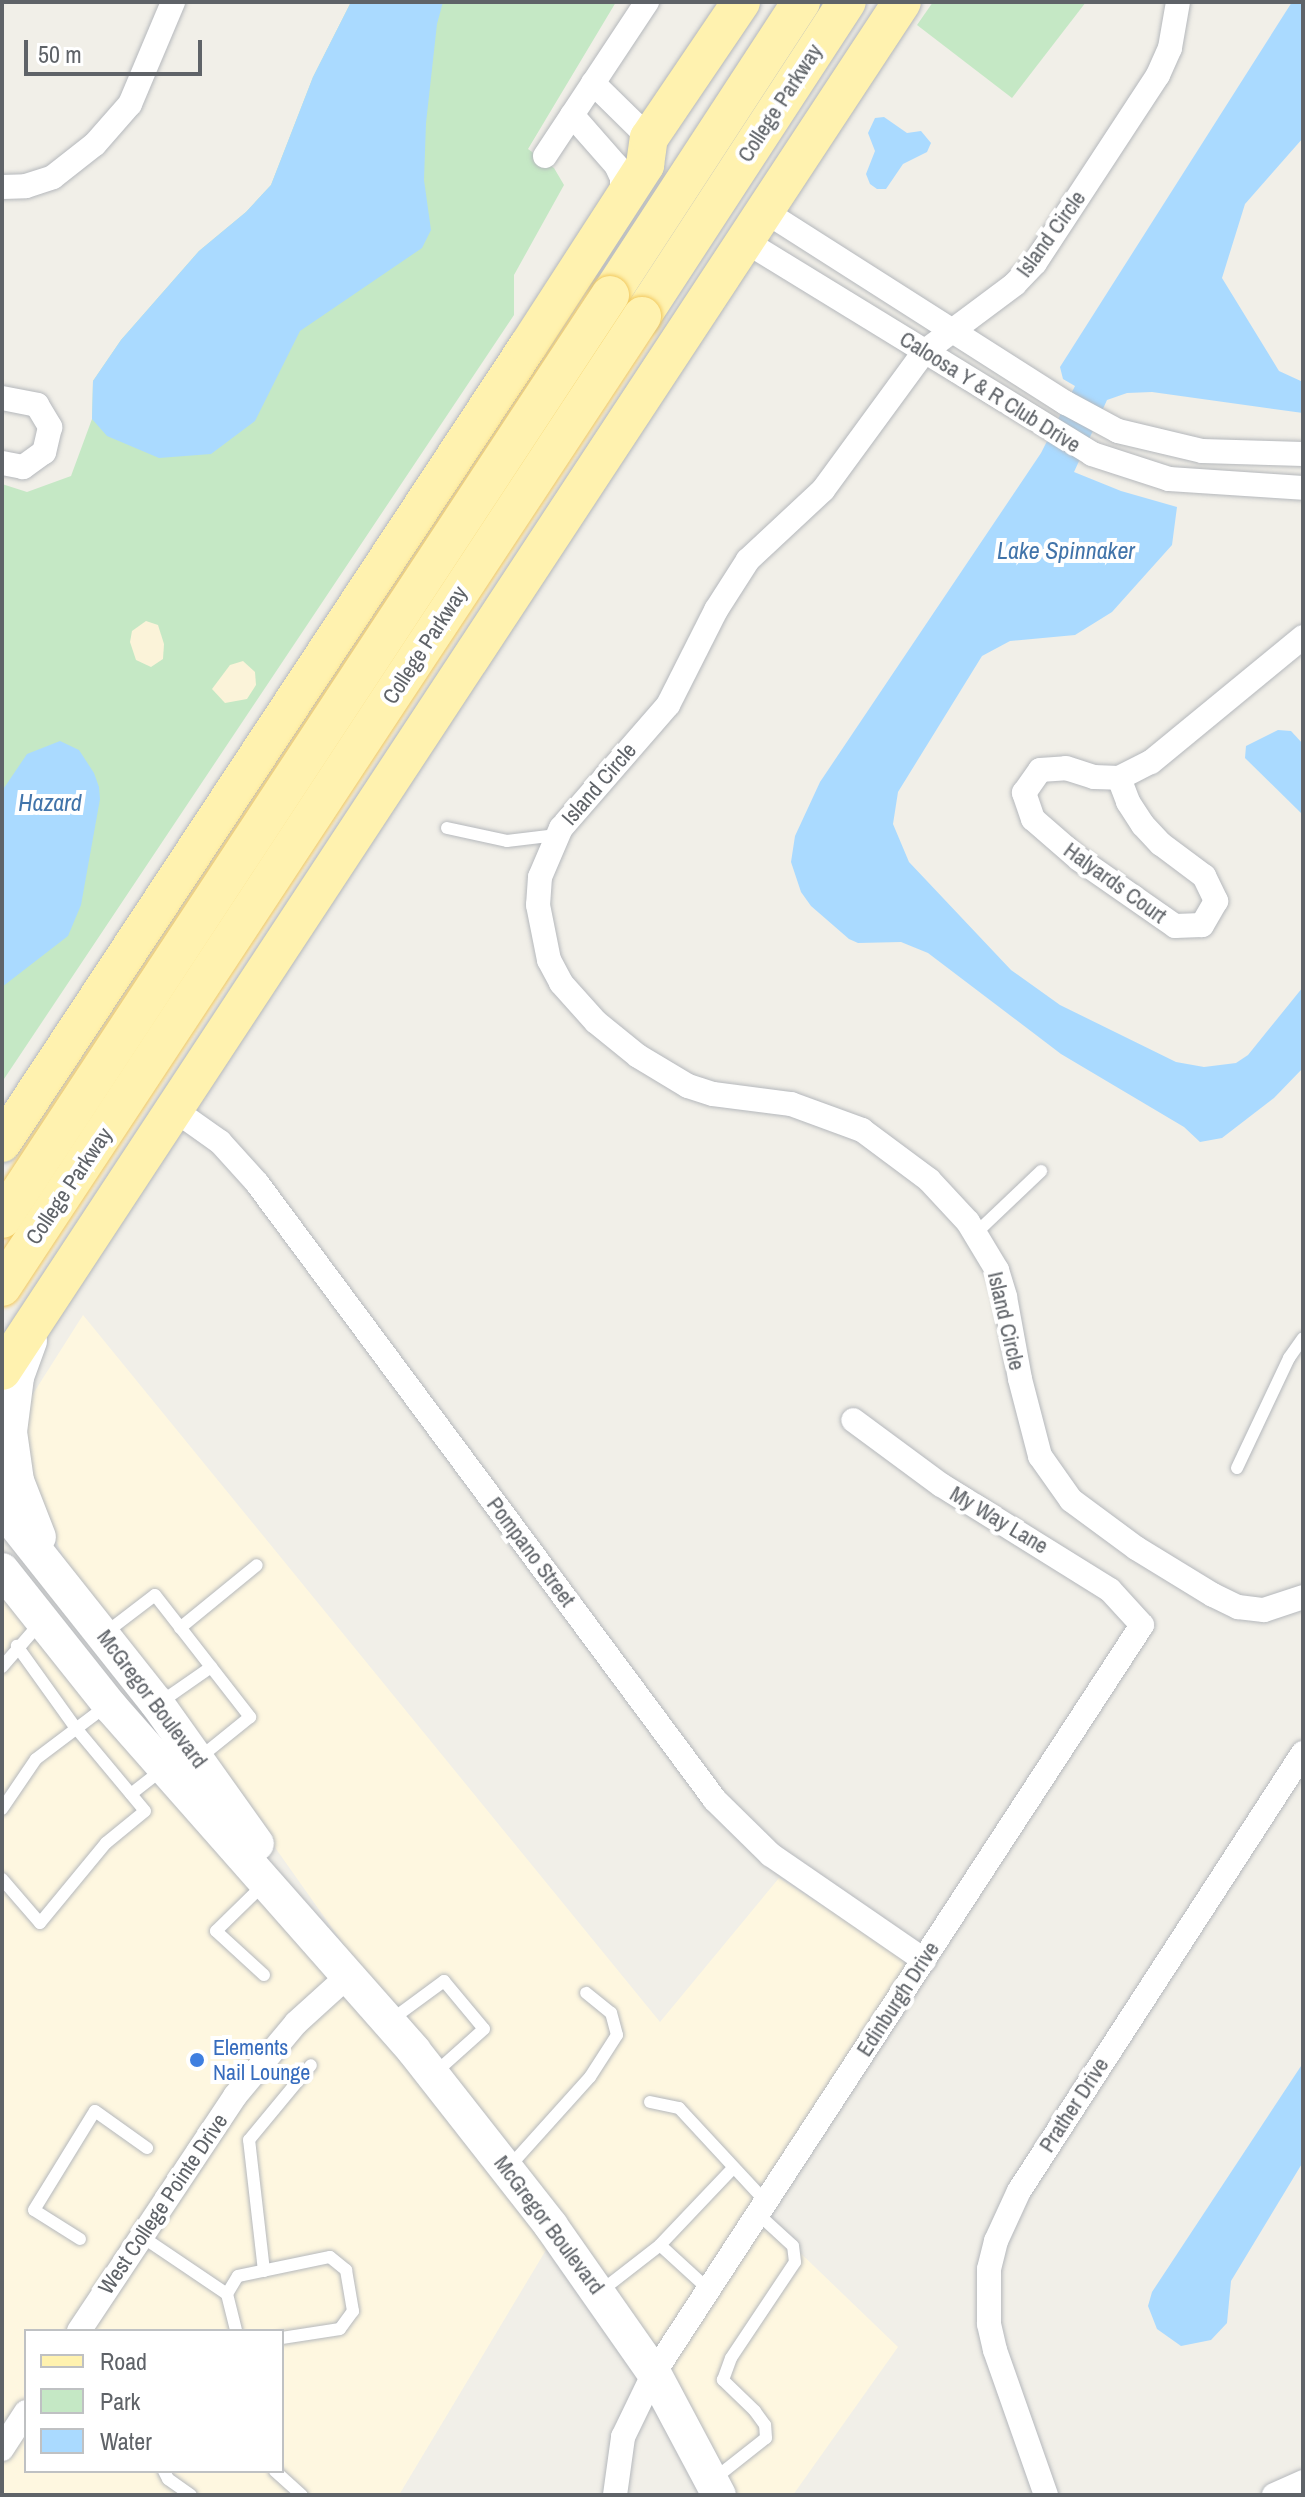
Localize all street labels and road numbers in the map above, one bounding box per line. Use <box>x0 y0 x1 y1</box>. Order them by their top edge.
street label: College Parkway <box>732 39 828 167</box>
street label: Island Circle <box>1011 186 1091 282</box>
street label: Caloosa Y & R Club Drive <box>895 326 1085 458</box>
street label: College Parkway <box>377 581 473 709</box>
street label: Island Circle <box>556 738 642 830</box>
street label: Halyards Court <box>1059 837 1171 929</box>
street label: College Parkway <box>20 1123 118 1249</box>
street label: Island Circle <box>982 1269 1030 1373</box>
street label: My Way Lane <box>945 1480 1053 1560</box>
street label: Pompano Street <box>481 1492 581 1612</box>
street label: McGregor Boulevard <box>91 1625 213 1773</box>
street label: Edinburgh Drive <box>851 1937 945 2061</box>
street label: Prather Drive <box>1034 2053 1114 2157</box>
street label: West College Pointe Drive <box>93 2109 233 2299</box>
street label: McGregor Boulevard <box>488 2151 610 2299</box>

